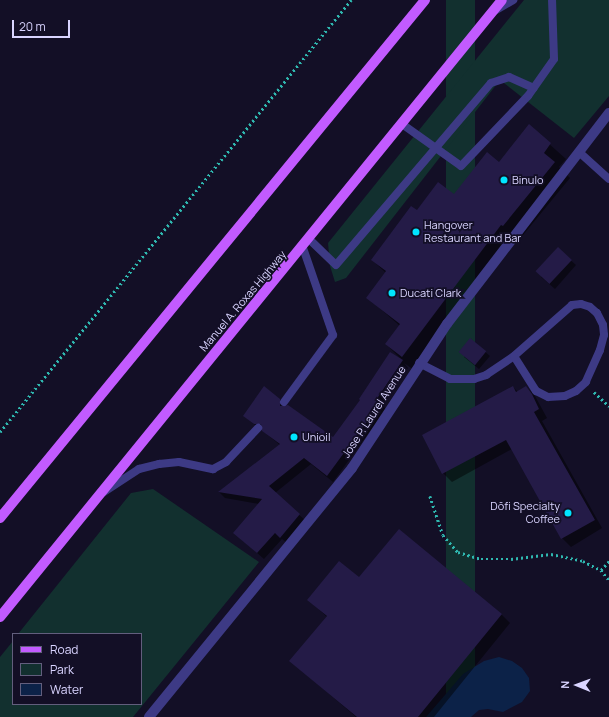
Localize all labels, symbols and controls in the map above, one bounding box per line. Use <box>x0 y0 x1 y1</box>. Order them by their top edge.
scale bar <box>14 12 72 38</box>
text: 20 m <box>19 18 46 35</box>
place label: Binulo <box>512 173 543 187</box>
marker: Binulo <box>499 175 509 185</box>
place label: Hangover Restaurant and Bar <box>424 219 521 245</box>
marker: Hangover Restaurant and Bar <box>411 227 421 237</box>
street label: Manuel A. Roxas Highway <box>197 248 289 354</box>
place label: Ducati Clark <box>400 286 461 300</box>
marker: Ducati Clark <box>387 288 397 298</box>
street label: Jose P. Laurel Avenue <box>339 364 409 460</box>
place label: Unioil <box>302 430 330 444</box>
marker: Unioil <box>289 432 299 442</box>
place label: Dōfi Specialty Coffee <box>490 500 560 526</box>
marker: Dōfi Specialty Coffee <box>563 508 573 518</box>
legend <box>12 633 142 705</box>
text: Road <box>50 641 78 658</box>
text: Park <box>50 661 74 678</box>
north arrow <box>557 665 597 705</box>
text: Water <box>50 681 83 698</box>
text: N <box>557 681 572 689</box>

